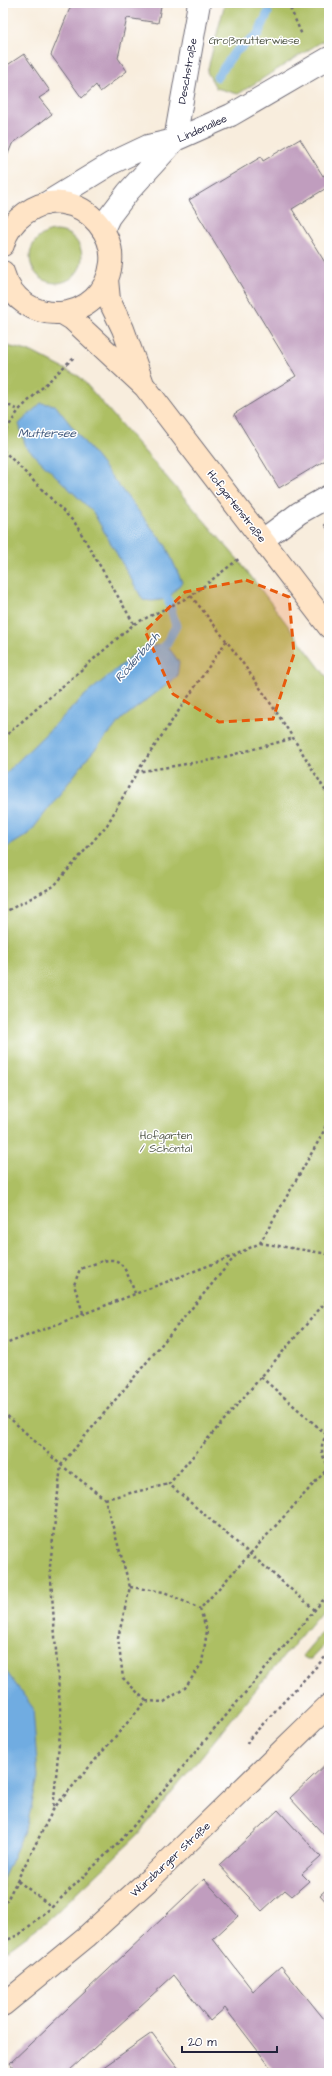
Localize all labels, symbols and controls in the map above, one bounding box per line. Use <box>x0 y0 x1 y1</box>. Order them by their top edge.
park label: Großmutterwiese <box>209 33 299 48</box>
street label: Deschstraße <box>174 37 201 105</box>
street label: Lindenallee <box>175 111 229 146</box>
water label: Muttersee <box>18 425 76 442</box>
street label: Hofgartenstraße <box>203 467 270 546</box>
water label: Röderbach <box>111 628 164 686</box>
park label: Hofgarten / Schöntal <box>140 1128 193 1156</box>
street label: Würzburger Straße <box>127 1818 214 1901</box>
scale bar <box>182 2028 277 2054</box>
text: 20 m <box>188 2034 217 2051</box>

